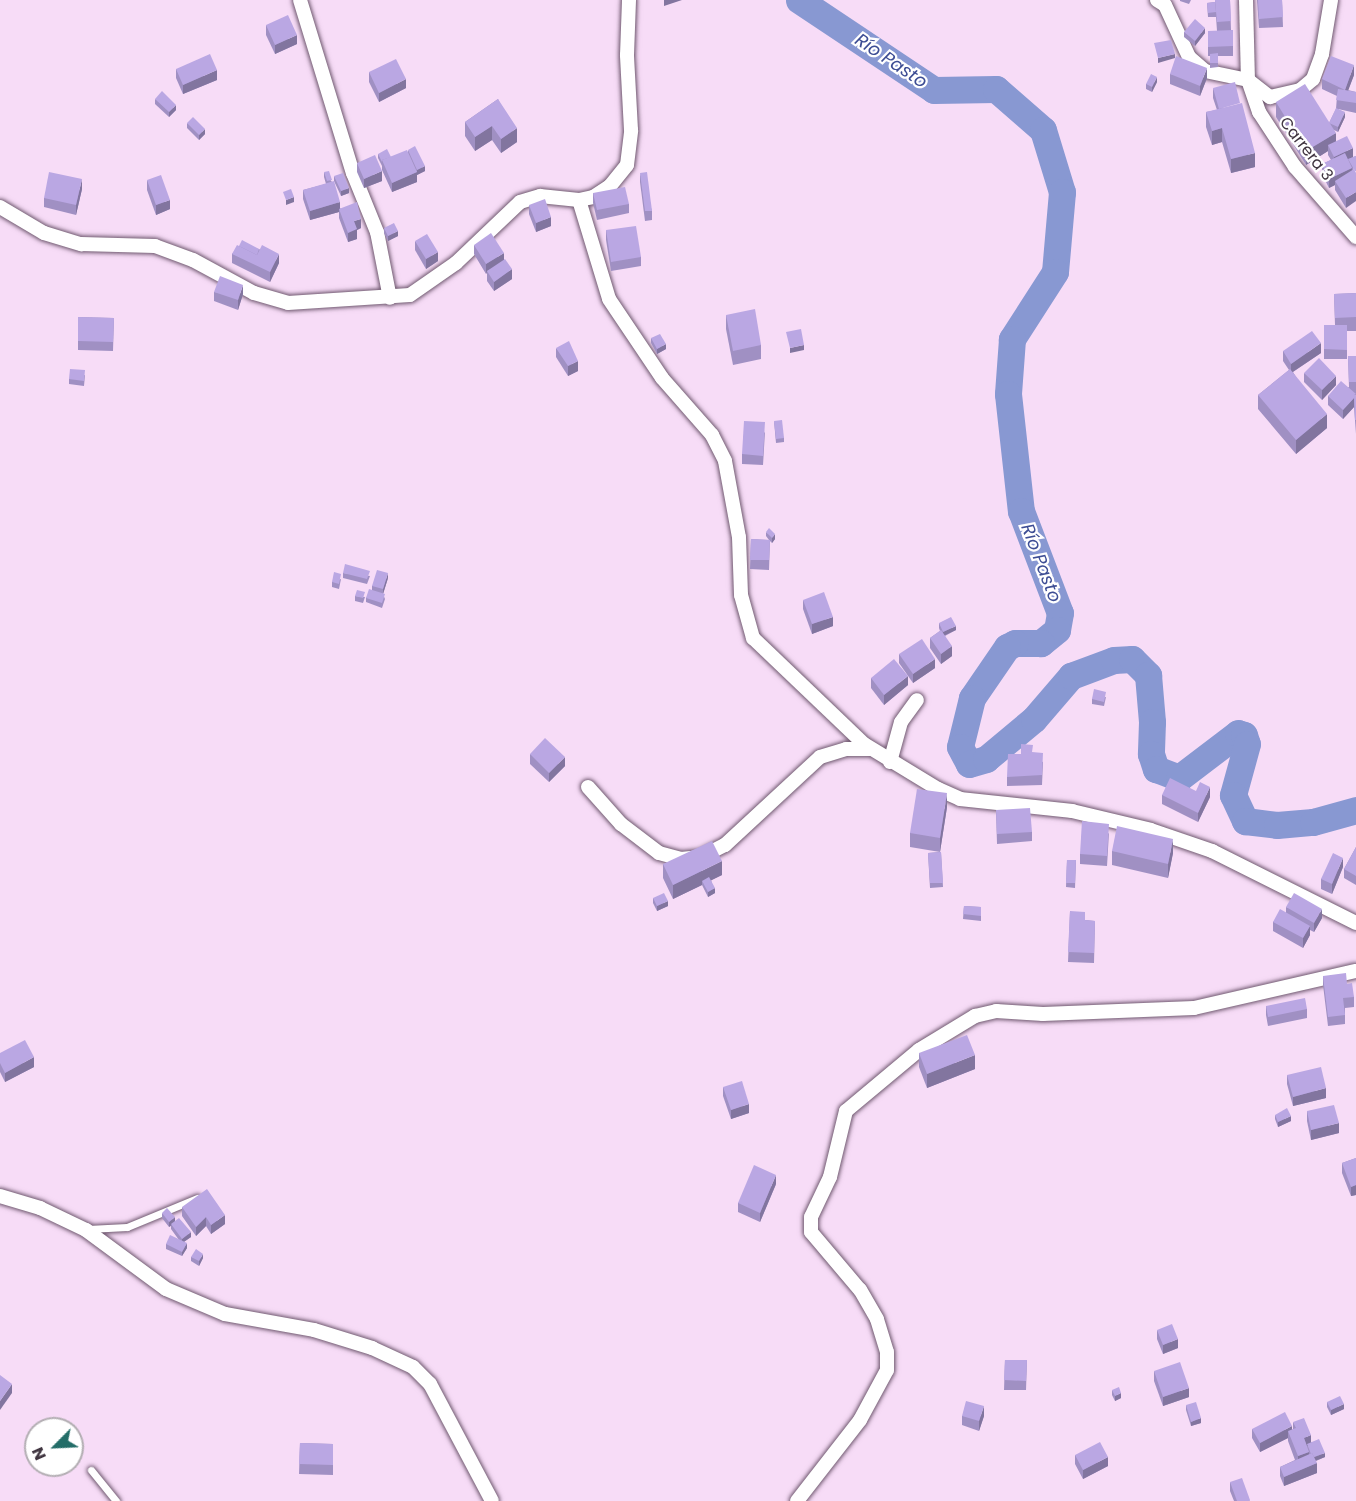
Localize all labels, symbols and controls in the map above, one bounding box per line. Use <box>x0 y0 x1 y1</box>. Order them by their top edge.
water label: Río Pasto <box>851 29 931 93</box>
street label: Carrera 3 <box>1275 113 1337 185</box>
water label: Río Pasto <box>1016 521 1066 605</box>
north arrow <box>24 1417 84 1477</box>
text: N <box>26 1444 52 1464</box>

